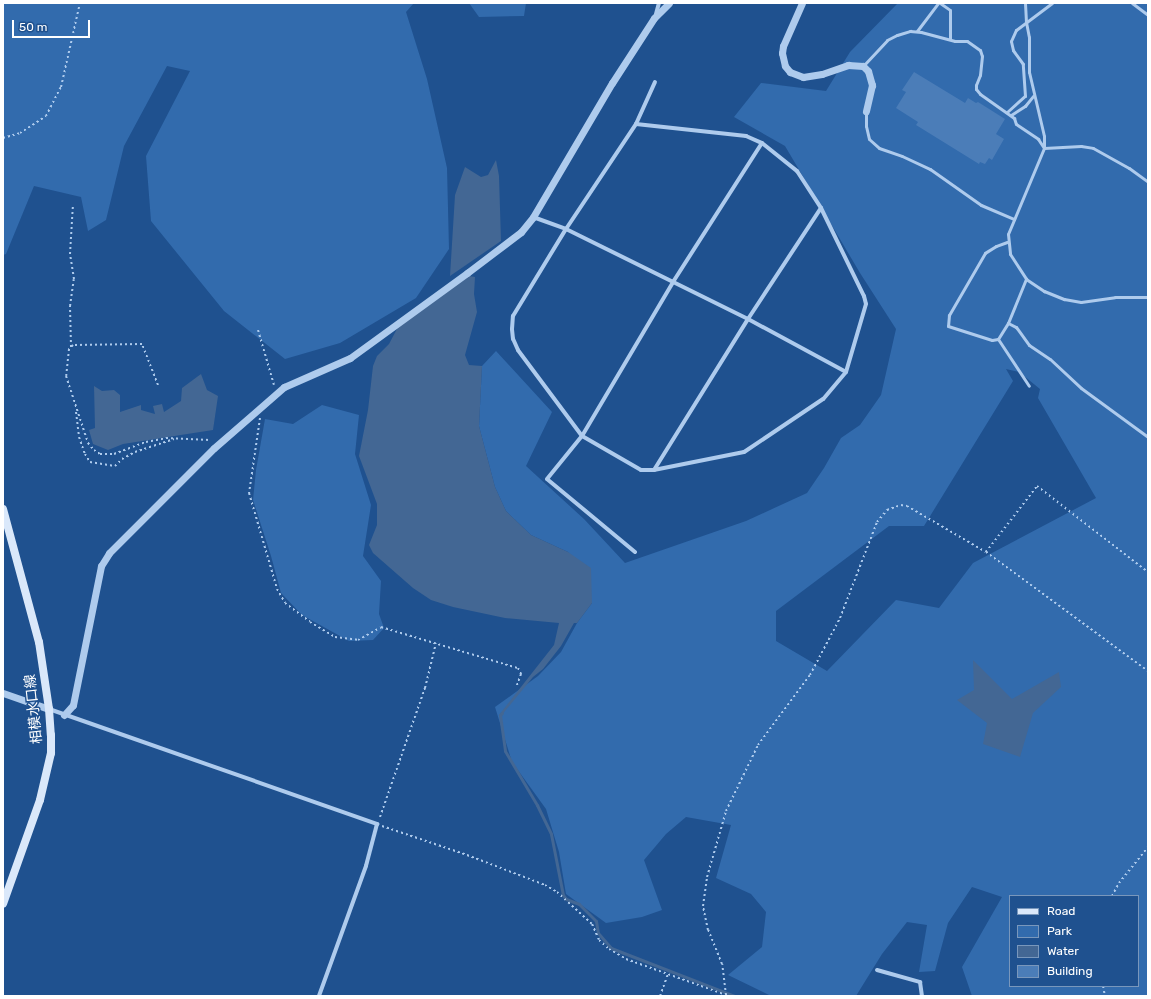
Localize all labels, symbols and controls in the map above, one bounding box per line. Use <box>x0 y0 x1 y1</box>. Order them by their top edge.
scale bar <box>14 12 92 38</box>
text: 50 m <box>19 20 47 34</box>
street label: 相模水口線 <box>22 673 46 745</box>
legend <box>1009 895 1139 987</box>
text: Road <box>1047 904 1075 918</box>
text: Park <box>1047 924 1072 938</box>
text: Water <box>1047 944 1079 958</box>
text: Building <box>1047 964 1093 978</box>

